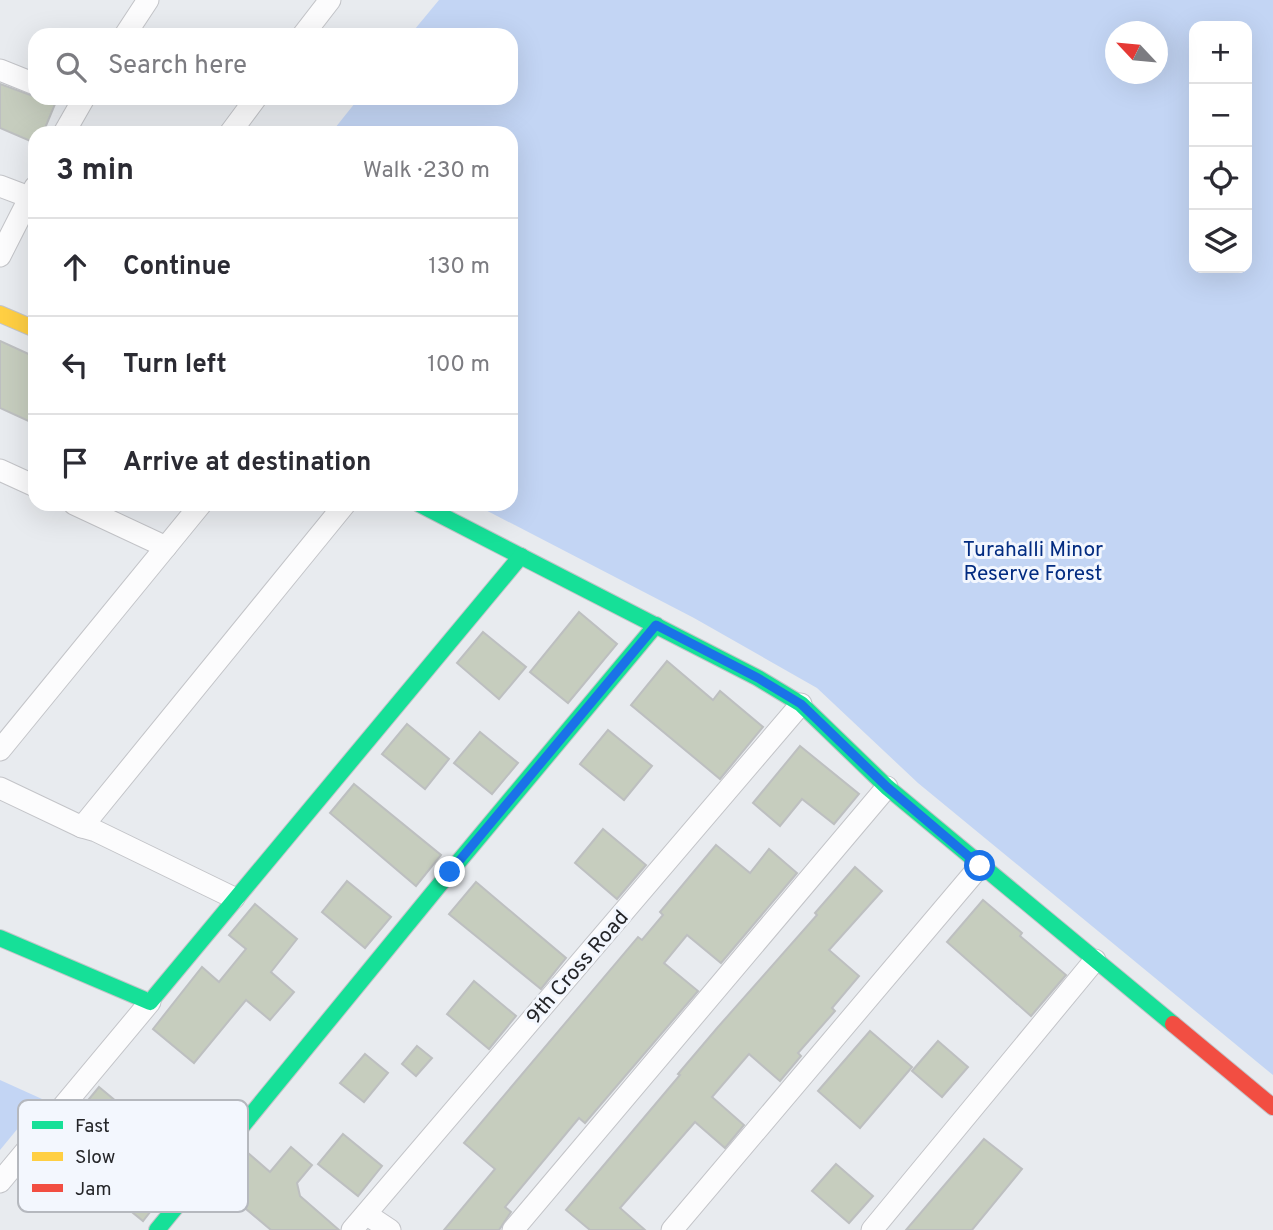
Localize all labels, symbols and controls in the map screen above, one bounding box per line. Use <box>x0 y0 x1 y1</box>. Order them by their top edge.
north arrow <box>1105 21 1168 84</box>
map controls <box>1189 21 1252 273</box>
button: + <box>1189 21 1252 84</box>
search box <box>28 28 518 105</box>
icon: search <box>52 48 90 86</box>
text: Search here <box>108 50 247 83</box>
button: − <box>1189 84 1252 147</box>
button: locate <box>1189 147 1252 210</box>
text: 3 min <box>56 153 134 190</box>
text: Walk · 230 m <box>363 157 490 186</box>
button: layers <box>1189 210 1252 273</box>
icon: ahead <box>56 248 94 286</box>
text: Continue <box>123 251 231 284</box>
text: 130 m <box>428 253 490 282</box>
icon: left <box>56 346 94 384</box>
text: Turn left <box>123 349 227 382</box>
text: 100 m <box>427 351 490 380</box>
icon: arrive <box>56 444 94 482</box>
text: Arrive at destination <box>123 447 371 480</box>
park label: Turahalli Minor Reserve Forest <box>963 537 1103 588</box>
route start <box>964 850 995 881</box>
route end <box>434 856 465 887</box>
street label: 9th Cross Road <box>521 905 635 1031</box>
legend <box>18 1100 248 1212</box>
text: Fast <box>75 1115 110 1139</box>
text: Slow <box>75 1146 115 1170</box>
text: Jam <box>75 1178 112 1202</box>

